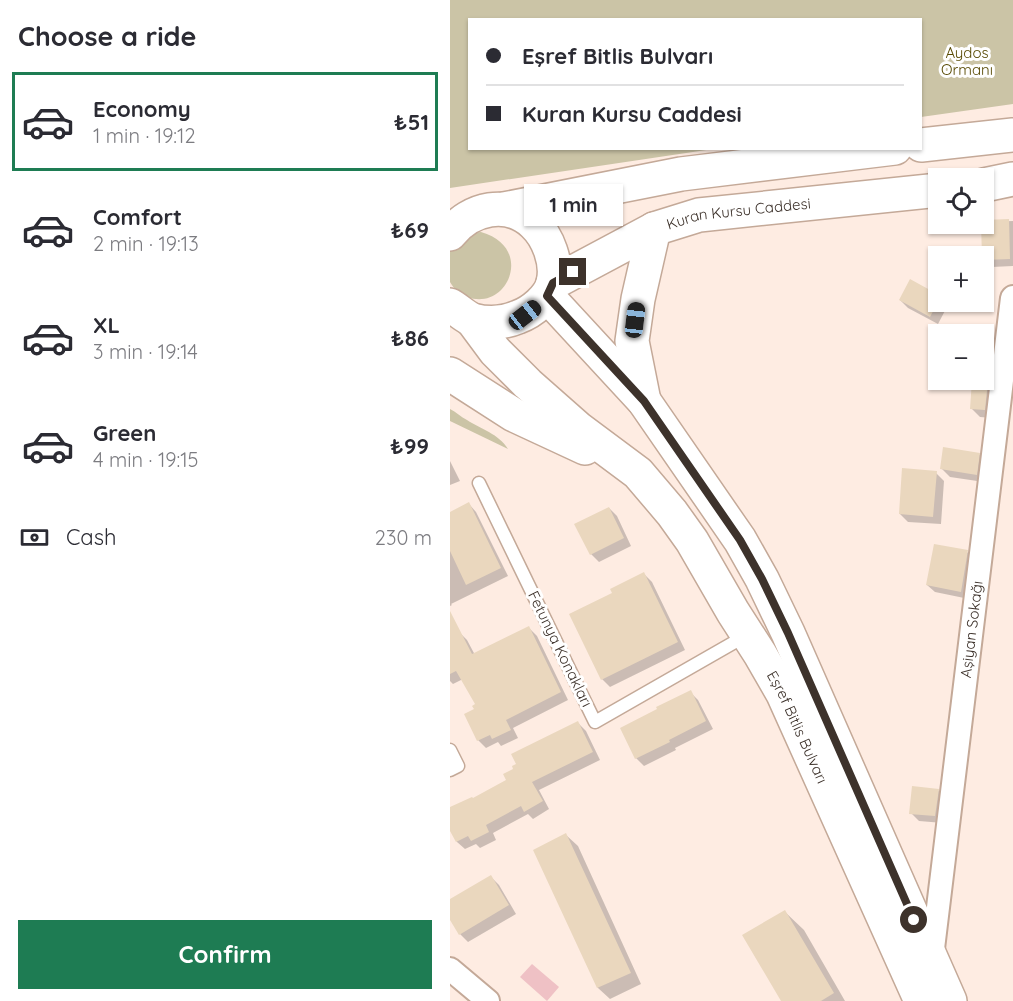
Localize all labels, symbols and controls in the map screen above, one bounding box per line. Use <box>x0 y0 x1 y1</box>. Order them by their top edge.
text: Choose a ride <box>18 19 196 53</box>
text: Eşref Bitlis Bulvarı <box>522 42 713 70</box>
park label: Aydos Ormanı <box>941 43 993 79</box>
icon: car <box>21 95 75 149</box>
text: Economy <box>93 95 191 123</box>
text: Kuran Kursu Caddesi <box>522 100 742 128</box>
text: ₺51 <box>394 108 429 136</box>
text: 1 min · 19:12 <box>93 123 196 148</box>
map controls <box>928 168 994 390</box>
button: locate <box>928 168 994 234</box>
callout: 1 min <box>524 185 622 227</box>
text: 1 min <box>549 192 598 217</box>
street label: Kuran Kursu Caddesi <box>664 193 812 234</box>
icon: car <box>21 203 75 257</box>
text: Comfort <box>93 203 182 231</box>
text: ₺69 <box>390 216 429 244</box>
text: 2 min · 19:13 <box>93 231 199 256</box>
button: + <box>928 246 994 312</box>
route end <box>559 258 586 285</box>
car <box>505 297 545 333</box>
car <box>624 301 646 339</box>
icon: car <box>21 311 75 365</box>
text: XL <box>93 311 120 339</box>
text: ₺86 <box>391 324 429 352</box>
button: − <box>928 324 994 390</box>
text: 3 min · 19:14 <box>93 339 198 364</box>
icon: car <box>21 419 75 473</box>
text: Green <box>93 419 156 447</box>
text: ₺99 <box>390 432 429 460</box>
text: 4 min · 19:15 <box>93 447 199 472</box>
icon: cash <box>18 521 51 554</box>
text: Cash <box>66 523 117 551</box>
text: 230 m <box>375 525 432 550</box>
street label: Aşiyan Sokağı <box>956 580 987 679</box>
street label: Fetunya Konakları <box>524 588 597 710</box>
street label: Eşref Bitlis Bulvarı <box>763 667 832 786</box>
route start <box>900 906 927 933</box>
button: Confirm <box>18 920 432 989</box>

